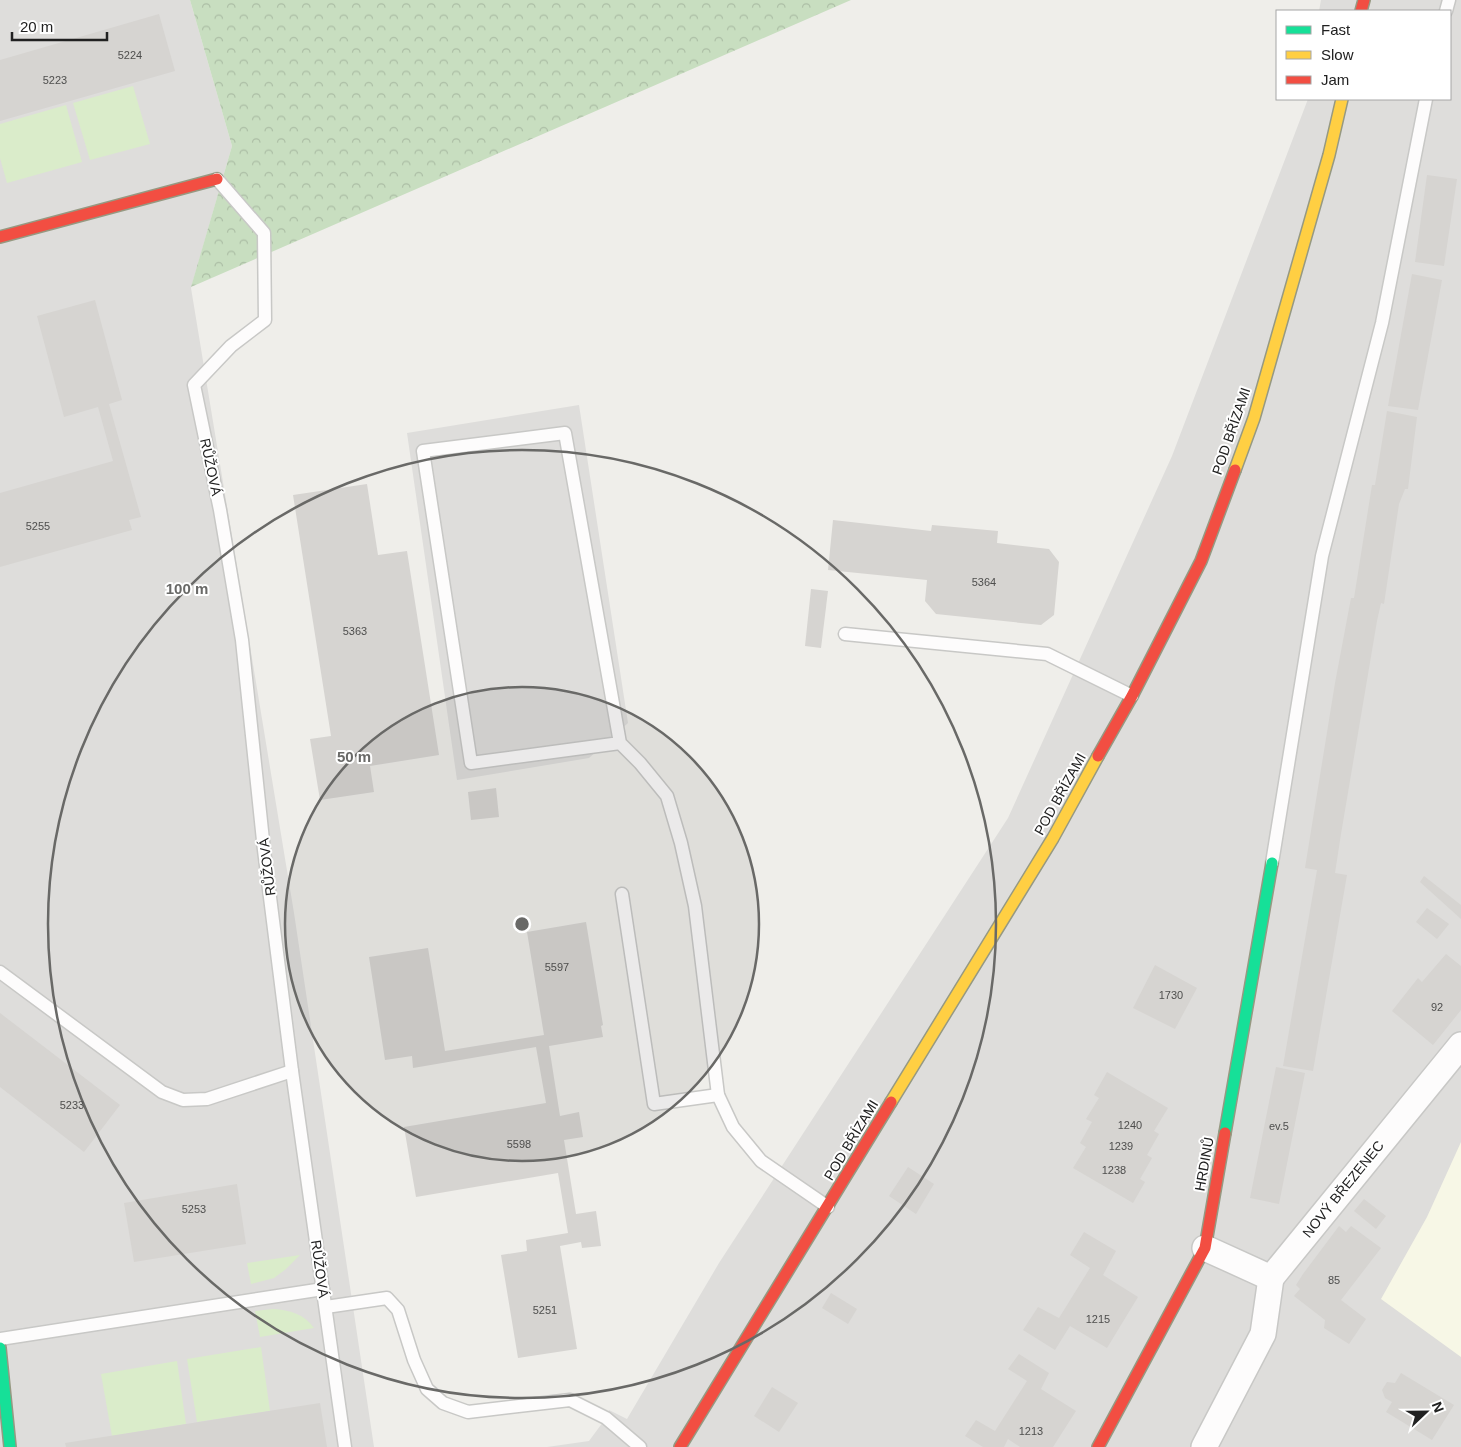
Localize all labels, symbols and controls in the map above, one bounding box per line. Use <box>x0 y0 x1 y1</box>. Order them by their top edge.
scale bar <box>12 10 108 42</box>
legend <box>1276 10 1451 100</box>
text: 20 m <box>20 18 53 35</box>
text: Fast <box>1321 21 1351 38</box>
text: Slow <box>1321 46 1354 63</box>
house number: 5224 <box>118 49 142 61</box>
text: Jam <box>1321 71 1349 88</box>
house number: 5223 <box>43 74 67 86</box>
street label: POD BŘÍZAMI <box>1209 385 1253 477</box>
street label: RŮŽOVÁ <box>197 437 226 498</box>
house number: 5255 <box>26 520 50 532</box>
house number: 5364 <box>972 576 996 588</box>
text: 100 m <box>166 580 208 597</box>
house number: 5363 <box>343 625 367 637</box>
text: 50 m <box>337 748 371 765</box>
street label: POD BŘÍZAMI <box>1031 750 1089 838</box>
street label: RŮŽOVÁ <box>254 836 278 897</box>
centre of rings <box>513 915 531 933</box>
house number: 5597 <box>545 961 569 973</box>
house number: 1730 <box>1159 989 1183 1001</box>
house number: 92 <box>1431 1001 1443 1013</box>
street label: POD BŘÍZAMI <box>821 1097 881 1183</box>
house number: 5233 <box>60 1099 84 1111</box>
house number: 1240 <box>1118 1119 1142 1131</box>
house number: ev.5 <box>1269 1120 1289 1132</box>
street label: HRDINŮ <box>1190 1136 1217 1192</box>
street label: NOVÝ BŘEZENEC <box>1299 1137 1387 1241</box>
house number: 5598 <box>507 1138 531 1150</box>
house number: 1239 <box>1109 1140 1133 1152</box>
house number: 1238 <box>1102 1164 1126 1176</box>
house number: 5253 <box>182 1203 206 1215</box>
street label: RŮŽOVÁ <box>308 1239 333 1300</box>
house number: 85 <box>1328 1274 1340 1286</box>
house number: 5251 <box>533 1304 557 1316</box>
house number: 1215 <box>1086 1313 1110 1325</box>
north arrow <box>1401 1387 1451 1437</box>
text: N <box>1429 1399 1447 1415</box>
house number: 1213 <box>1019 1425 1043 1437</box>

